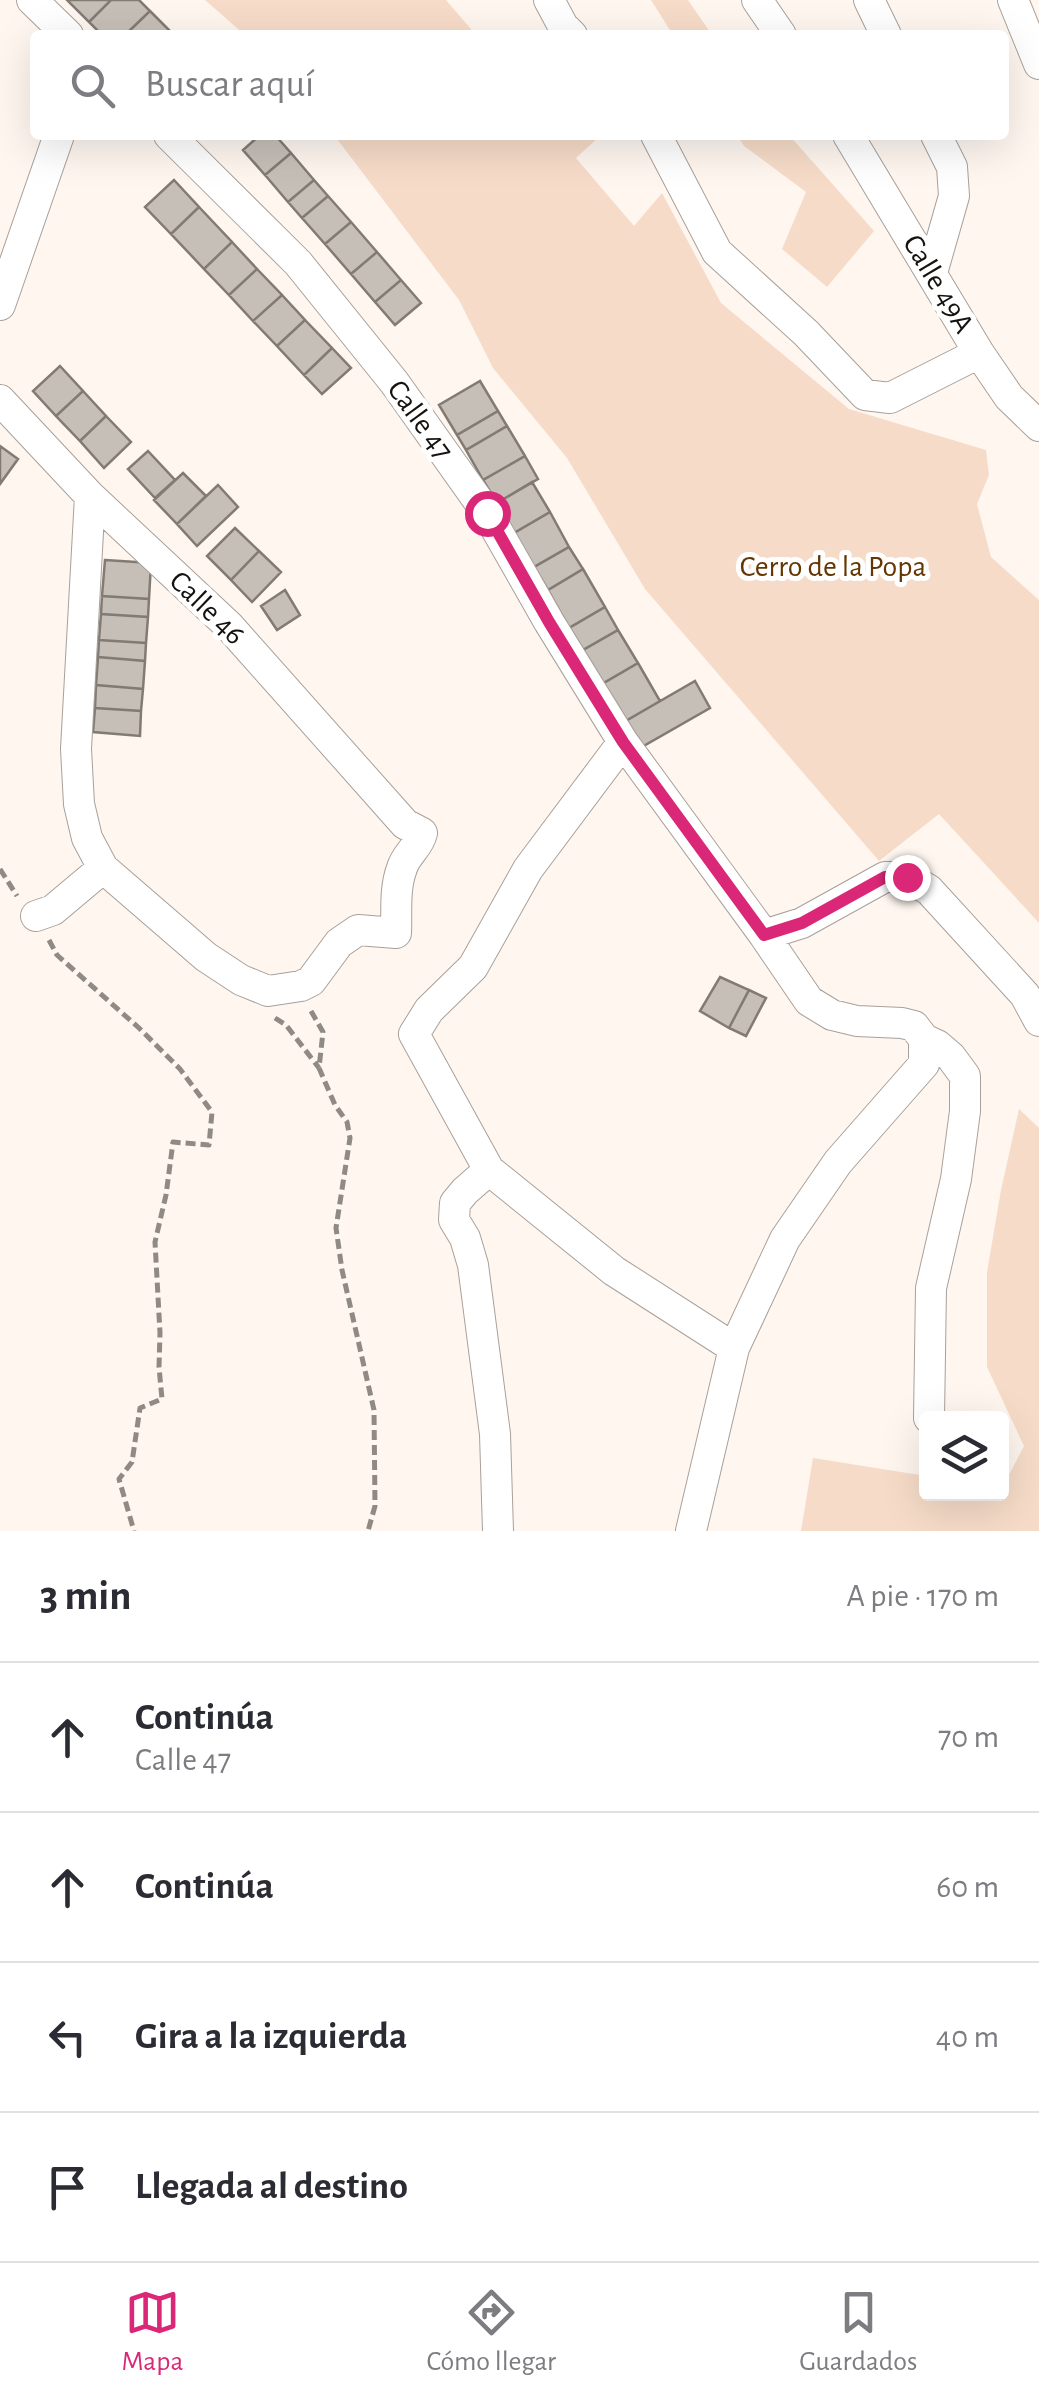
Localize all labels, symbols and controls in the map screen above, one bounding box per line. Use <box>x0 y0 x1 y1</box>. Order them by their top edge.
search box <box>30 30 1009 140</box>
icon: search <box>65 58 120 113</box>
text: Buscar aquí <box>145 66 314 104</box>
street label: Calle 49A <box>897 230 979 338</box>
street label: Calle 47 <box>381 375 459 465</box>
route start <box>465 491 511 537</box>
park label: Cerro de la Popa <box>740 552 926 582</box>
street label: Calle 46 <box>164 565 250 651</box>
route end <box>885 855 931 901</box>
map controls <box>919 1411 1009 1501</box>
button: layers <box>919 1411 1009 1501</box>
text: 3 min <box>40 1575 132 1617</box>
text: A pie · 170 m <box>846 1580 999 1612</box>
text: Continúa <box>135 1699 274 1737</box>
icon: ahead <box>40 1710 95 1765</box>
text: 70 m <box>938 1721 999 1753</box>
text: Calle 47 <box>135 1744 231 1776</box>
icon: ahead <box>40 1860 95 1915</box>
text: Continúa <box>135 1868 274 1906</box>
text: 60 m <box>936 1871 999 1903</box>
icon: left <box>40 2010 95 2065</box>
text: Gira a la izquierda <box>135 2018 407 2056</box>
text: 40 m <box>936 2021 999 2053</box>
icon: arrive <box>40 2160 95 2215</box>
text: Llegada al destino <box>135 2168 408 2206</box>
tab: Mapa <box>122 2285 183 2379</box>
tab: Cómo llegar <box>427 2285 556 2379</box>
tab: Guardados <box>799 2285 917 2379</box>

